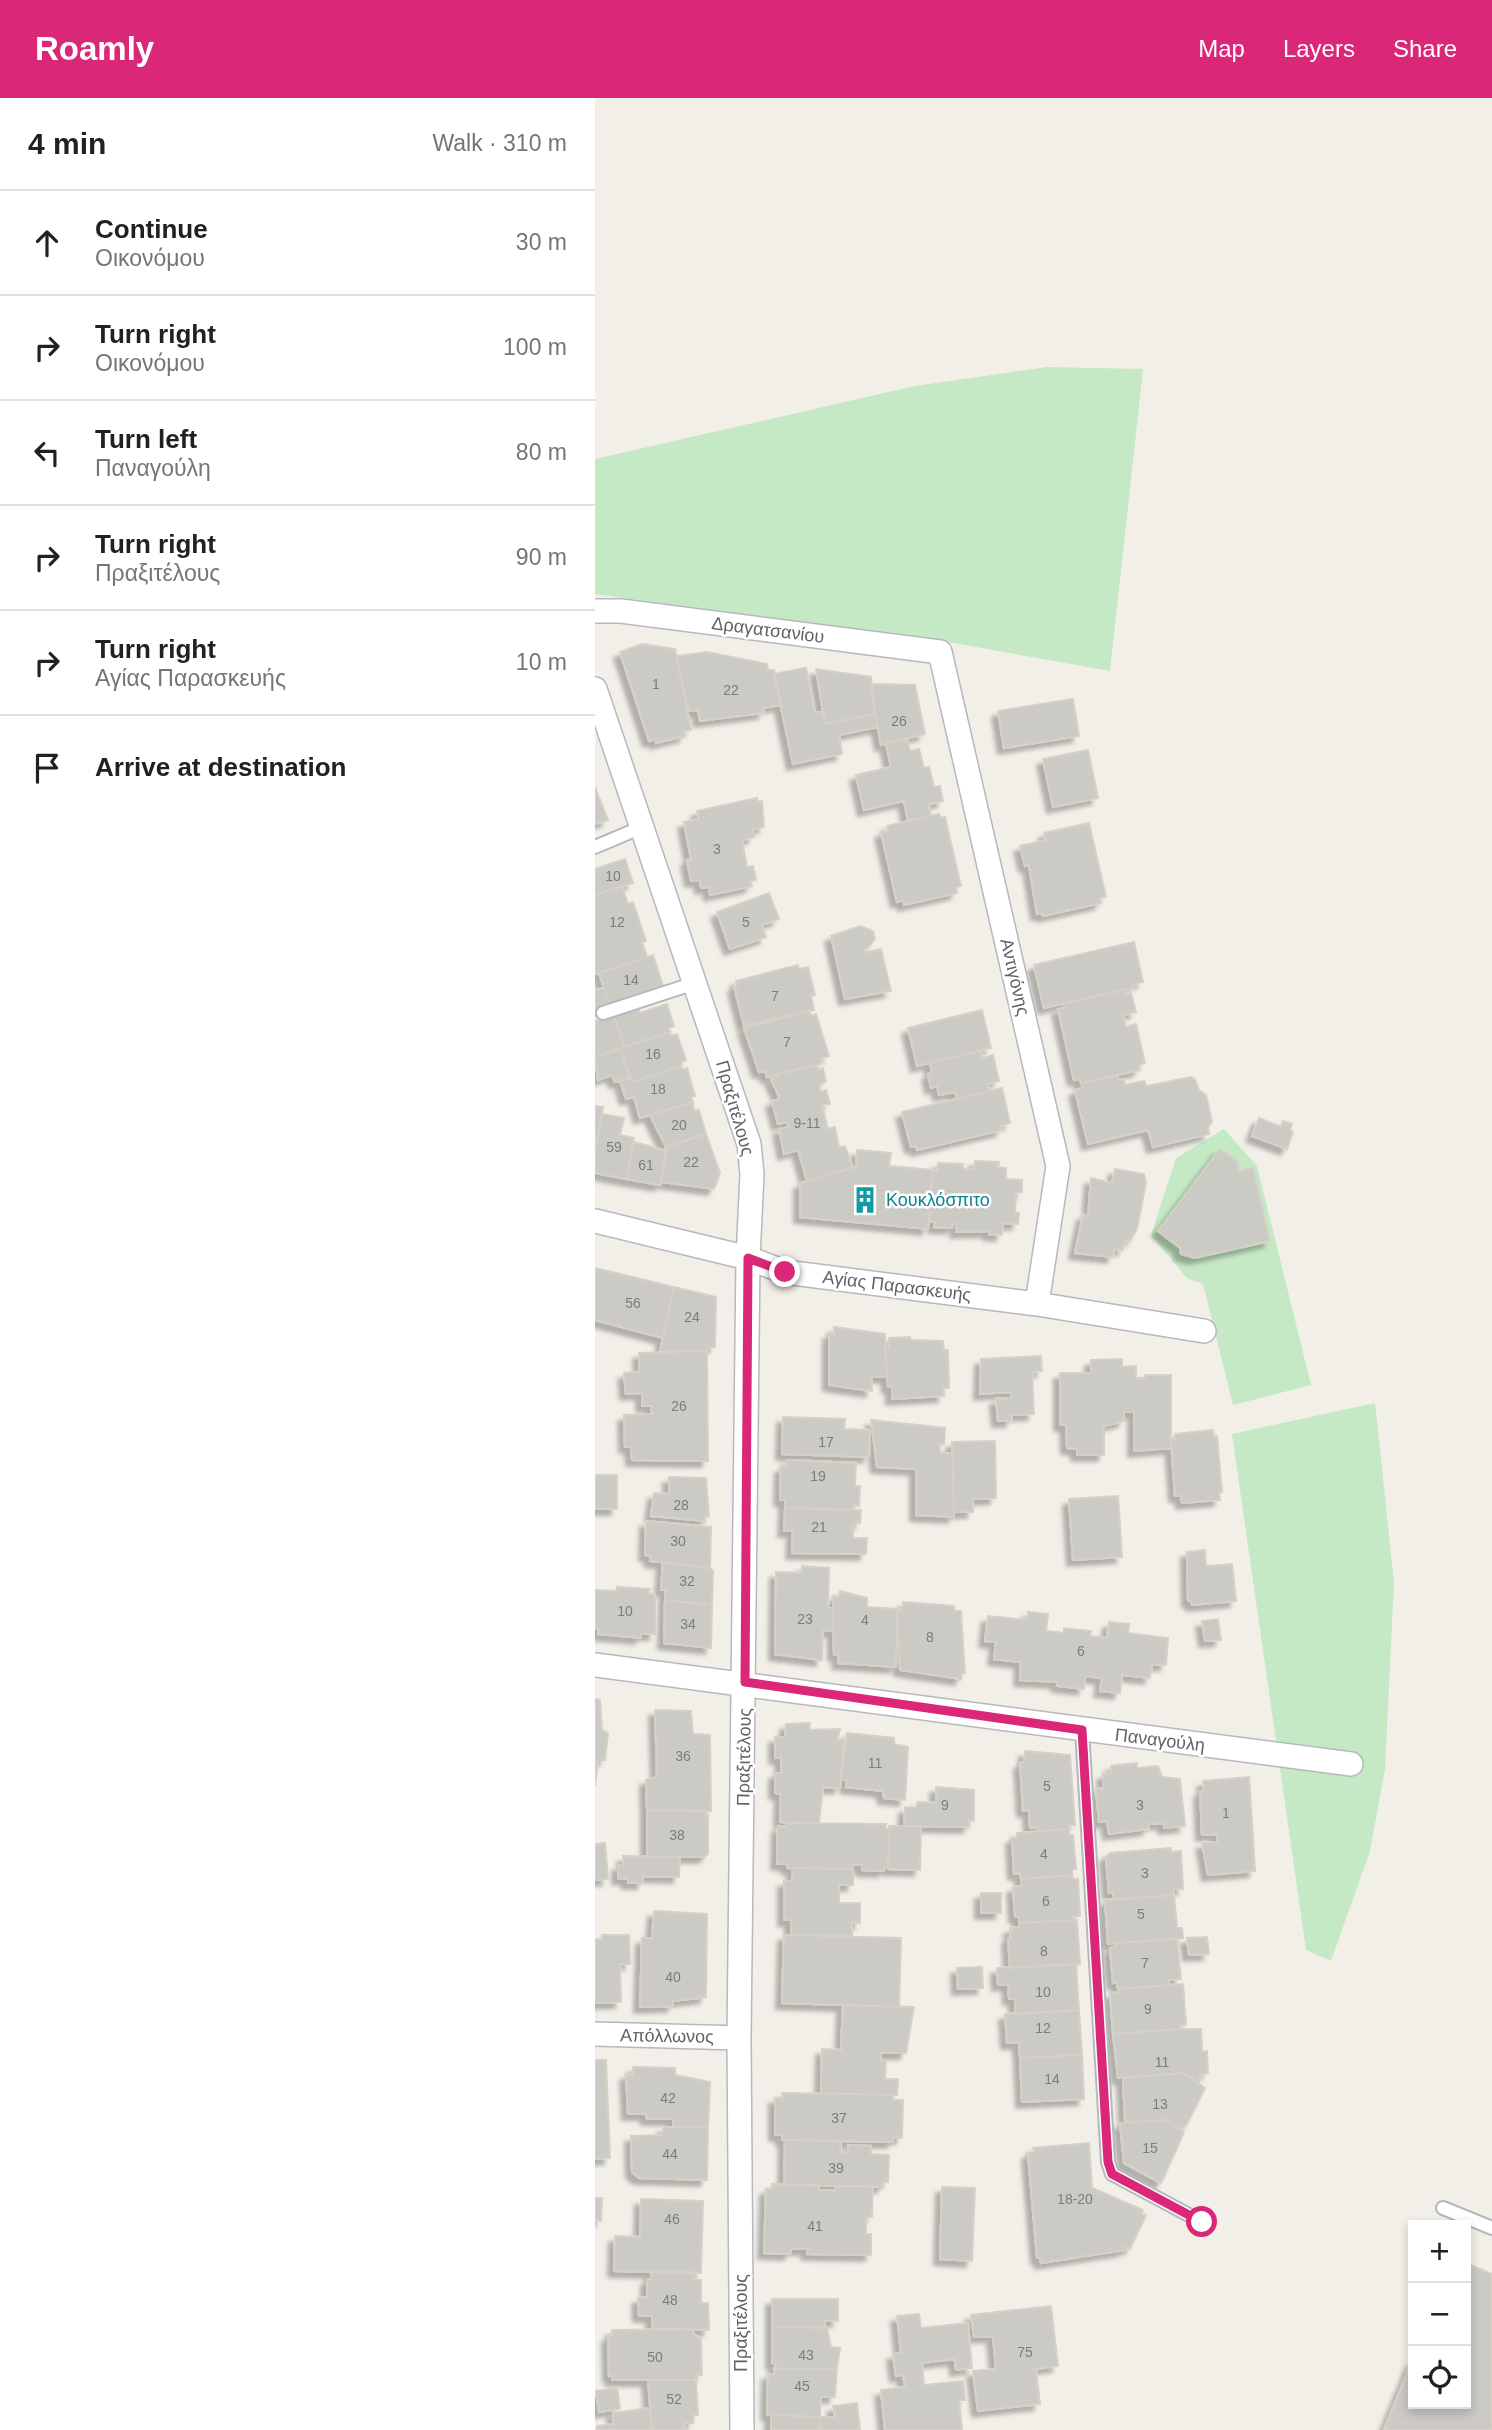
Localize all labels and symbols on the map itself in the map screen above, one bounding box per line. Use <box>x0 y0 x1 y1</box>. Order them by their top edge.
street label: Δραγατσανίου <box>711 613 825 647</box>
house number: 1 <box>652 676 660 692</box>
house number: 22 <box>723 682 739 698</box>
house number: 26 <box>891 713 907 729</box>
house number: 3 <box>713 841 721 857</box>
house number: 10 <box>605 868 621 884</box>
house number: 12 <box>609 914 625 930</box>
house number: 5 <box>742 914 750 930</box>
street label: Αντιγόνης <box>996 937 1034 1018</box>
house number: 14 <box>623 972 639 988</box>
house number: 7 <box>771 988 779 1004</box>
house number: 7 <box>783 1034 791 1050</box>
house number: 16 <box>645 1046 661 1062</box>
street label: Πραξιτέλους <box>712 1058 758 1158</box>
house number: 18 <box>650 1081 666 1097</box>
house number: 9-11 <box>794 1115 821 1131</box>
house number: 20 <box>671 1117 687 1133</box>
house number: 59 <box>606 1139 622 1155</box>
house number: 22 <box>683 1154 699 1170</box>
house number: 61 <box>638 1157 654 1173</box>
building icon: Κουκλόσπιτο <box>850 1185 880 1215</box>
place label: Κουκλόσπιτο <box>886 1190 990 1210</box>
route end <box>769 1256 800 1287</box>
street label: Αγίας Παρασκευής <box>822 1267 973 1305</box>
house number: 56 <box>625 1295 641 1311</box>
house number: 24 <box>684 1309 700 1325</box>
house number: 26 <box>671 1398 687 1414</box>
house number: 17 <box>818 1434 834 1450</box>
house number: 19 <box>810 1468 826 1484</box>
house number: 28 <box>673 1497 689 1513</box>
house number: 21 <box>811 1519 827 1535</box>
house number: 30 <box>670 1533 686 1549</box>
house number: 32 <box>679 1573 695 1589</box>
house number: 10 <box>617 1603 633 1619</box>
house number: 23 <box>797 1611 813 1627</box>
house number: 4 <box>861 1612 869 1628</box>
house number: 34 <box>680 1616 696 1632</box>
house number: 8 <box>926 1629 934 1645</box>
house number: 6 <box>1077 1643 1085 1659</box>
street label: Πραξιτέλους <box>733 1707 755 1806</box>
street label: Παναγούλη <box>1114 1725 1206 1755</box>
house number: 36 <box>675 1748 691 1764</box>
house number: 11 <box>868 1755 882 1771</box>
house number: 5 <box>1043 1778 1051 1794</box>
house number: 9 <box>941 1797 949 1813</box>
house number: 3 <box>1136 1797 1144 1813</box>
house number: 1 <box>1222 1805 1230 1821</box>
house number: 38 <box>669 1827 685 1843</box>
house number: 4 <box>1040 1846 1048 1862</box>
house number: 3 <box>1141 1865 1149 1881</box>
house number: 6 <box>1042 1893 1050 1909</box>
house number: 5 <box>1137 1906 1145 1922</box>
house number: 8 <box>1040 1943 1048 1959</box>
house number: 7 <box>1141 1955 1149 1971</box>
house number: 40 <box>665 1969 681 1985</box>
house number: 10 <box>1035 1984 1051 2000</box>
house number: 9 <box>1144 2001 1152 2017</box>
house number: 12 <box>1035 2020 1051 2036</box>
street label: Απόλλωνος <box>620 2025 714 2047</box>
house number: 11 <box>1155 2054 1169 2070</box>
house number: 14 <box>1044 2071 1060 2087</box>
house number: 42 <box>660 2090 676 2106</box>
house number: 13 <box>1152 2096 1168 2112</box>
house number: 37 <box>831 2110 847 2126</box>
house number: 15 <box>1142 2140 1158 2156</box>
house number: 44 <box>662 2146 678 2162</box>
house number: 39 <box>828 2160 844 2176</box>
house number: 18-20 <box>1057 2191 1093 2207</box>
route start <box>1186 2206 1217 2237</box>
house number: 46 <box>664 2211 680 2227</box>
house number: 41 <box>807 2218 823 2234</box>
street label: Πραξιτέλους <box>731 2274 751 2372</box>
house number: 48 <box>662 2292 678 2308</box>
house number: 75 <box>1017 2344 1033 2360</box>
house number: 43 <box>798 2347 814 2363</box>
house number: 50 <box>647 2349 663 2365</box>
house number: 45 <box>794 2378 810 2394</box>
house number: 52 <box>666 2391 682 2407</box>

